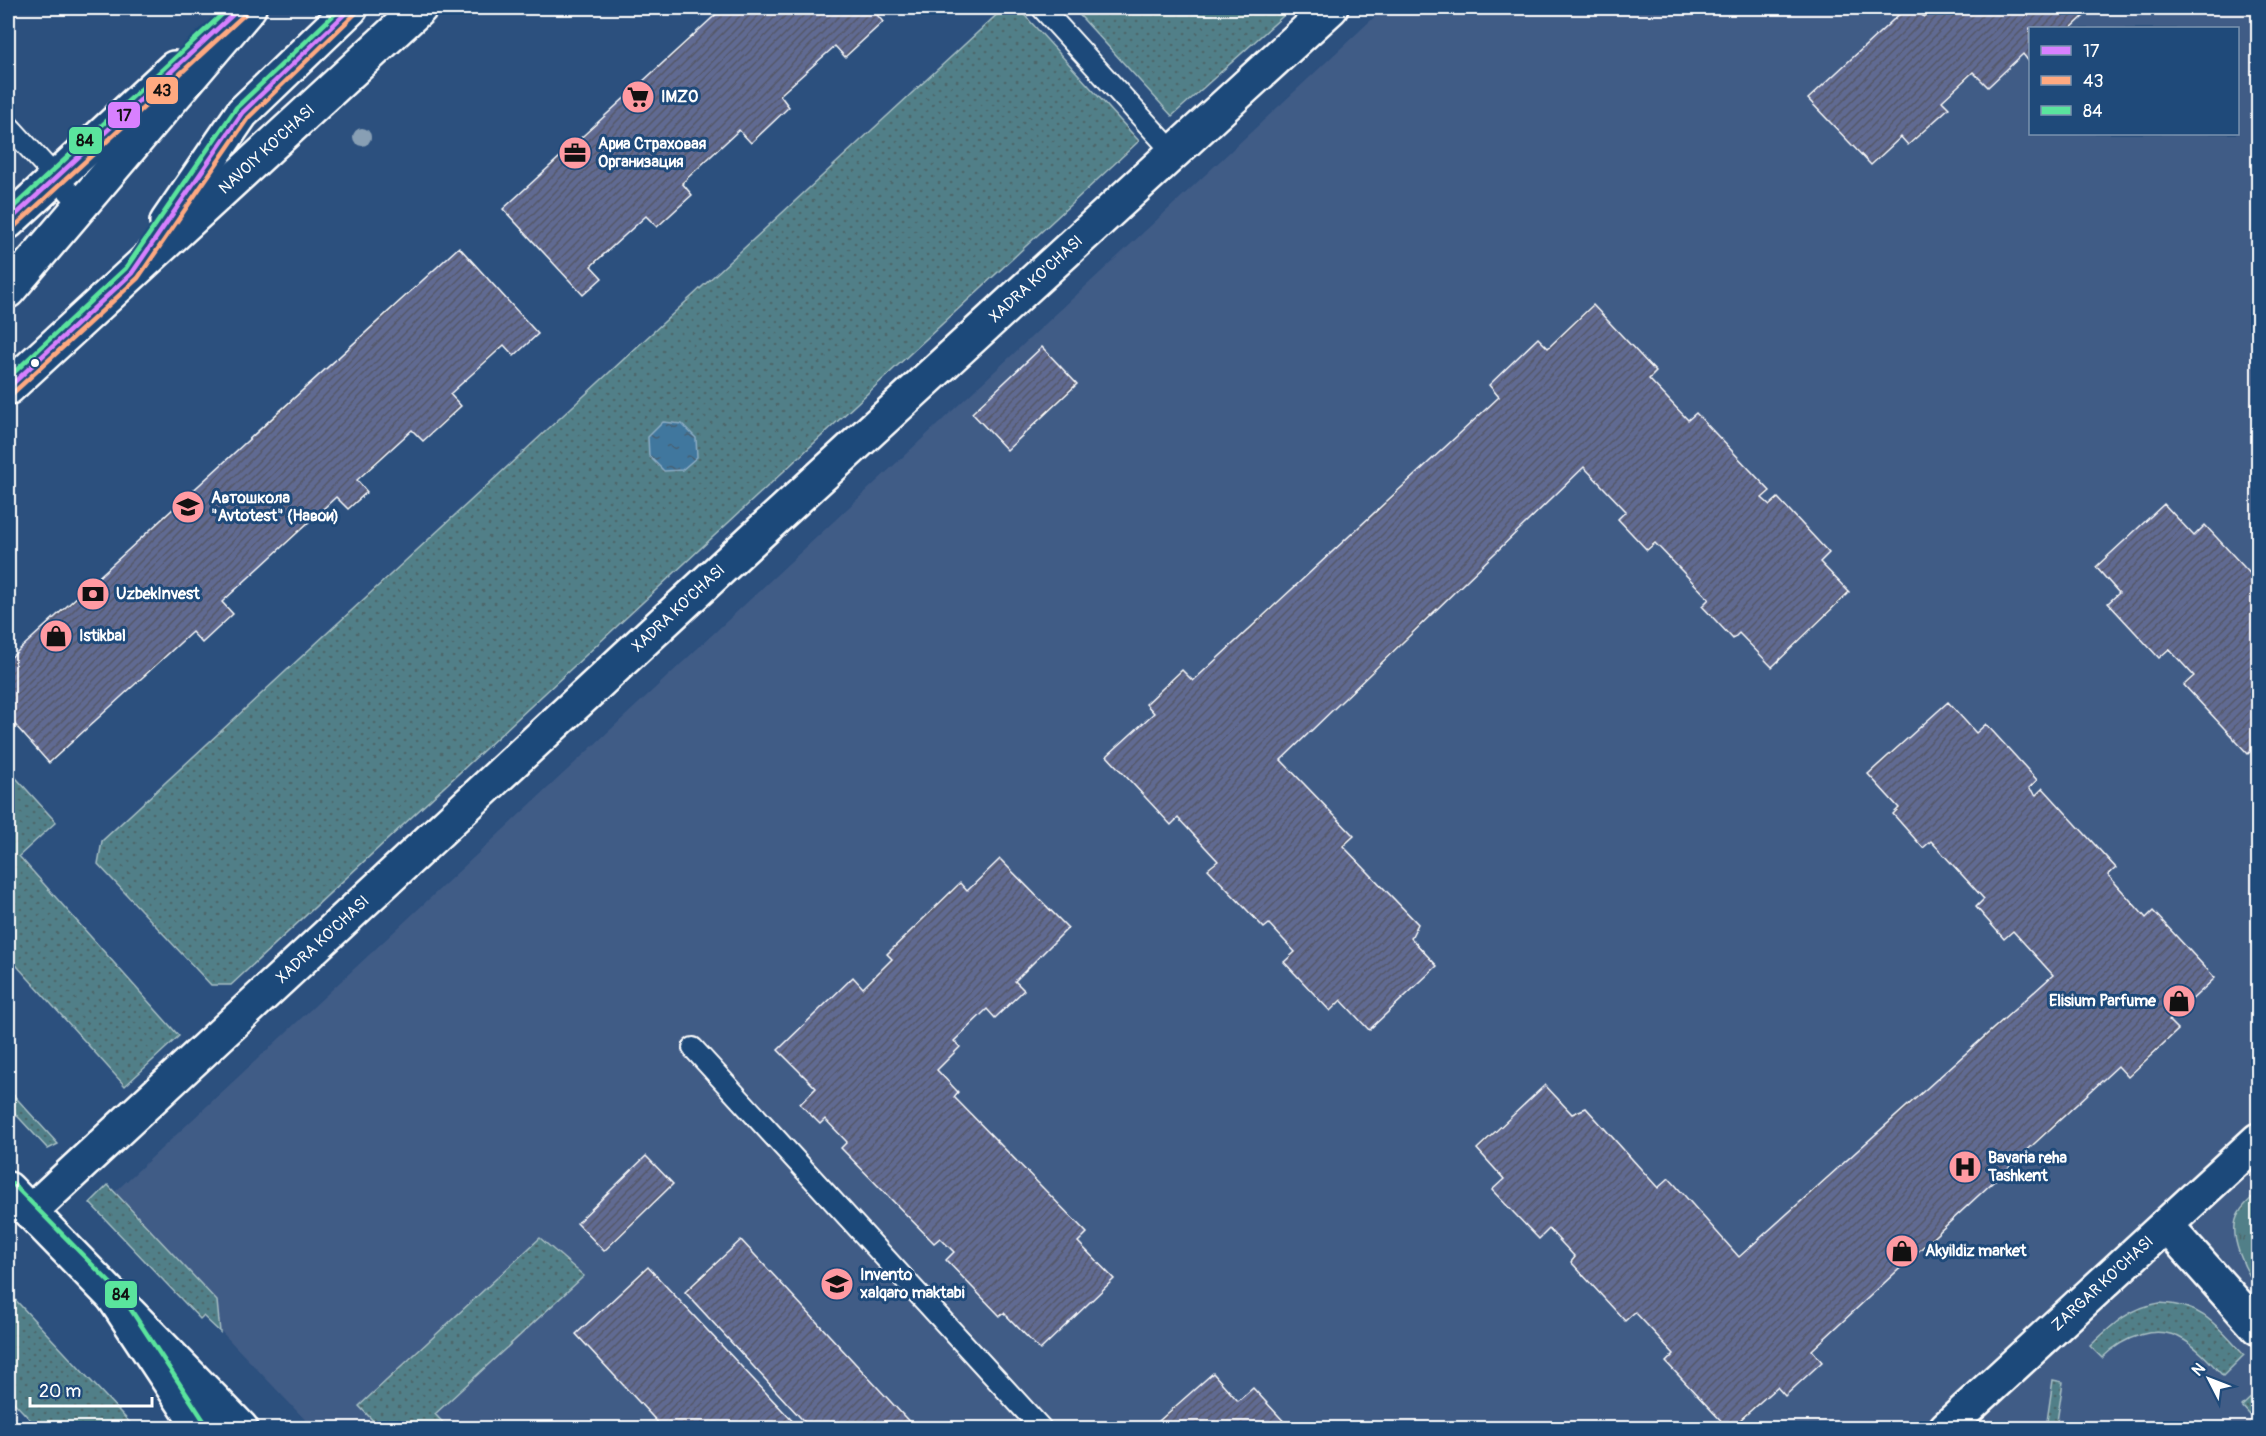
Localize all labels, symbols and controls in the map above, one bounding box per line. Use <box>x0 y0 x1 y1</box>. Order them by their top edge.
legend <box>2029 27 2239 135</box>
text: 17 <box>2083 40 2100 63</box>
text: 43 <box>2083 70 2103 93</box>
line badge: 43 <box>145 76 179 105</box>
supermarket icon: IMZO <box>620 79 656 115</box>
text: 43 <box>153 81 171 101</box>
place label: IMZO <box>661 87 698 107</box>
street label: NAVOIY KO'CHASI <box>215 100 319 199</box>
text: 84 <box>2083 100 2103 123</box>
line badge: 17 <box>107 101 141 129</box>
text: 17 <box>117 106 132 126</box>
line badge: 84 <box>68 126 103 155</box>
text: 84 <box>76 131 94 151</box>
place label: Ариа Страховая Организация <box>598 134 707 172</box>
office icon: Ариа Страховая Организация <box>557 135 593 171</box>
street label: XADRA KO'CHASI <box>985 231 1087 327</box>
unlabelled marker <box>29 357 41 369</box>
place label: Автошкола "Avtotest" (Навои) <box>211 488 339 526</box>
school or university icon: Автошкола "Avtotest" (Навои) <box>170 489 206 525</box>
street label: XADRA KO'CHASI <box>628 560 729 656</box>
bank icon: UzbekInvest <box>75 576 111 612</box>
place label: UzbekInvest <box>116 584 200 604</box>
shop icon: Istikbal <box>38 618 74 654</box>
place label: Istikbal <box>79 626 126 646</box>
street label: XADRA KO'CHASI <box>272 891 373 988</box>
shop icon: Elisium Parfume <box>2161 983 2197 1019</box>
place label: Elisium Parfume <box>2049 991 2157 1011</box>
place label: Bavaria reha Tashkent <box>1987 1148 2067 1186</box>
hospital icon: Bavaria reha Tashkent <box>1947 1149 1983 1185</box>
street label: ZARGAR KO'CHASI <box>2047 1232 2158 1335</box>
shop icon: Akyildiz market <box>1884 1233 1920 1269</box>
place label: Akyildiz market <box>1925 1241 2027 1261</box>
place label: Invento xalqaro maktabi <box>859 1265 965 1303</box>
school or university icon: Invento xalqaro maktabi <box>819 1266 855 1302</box>
line badge: 84 <box>104 1280 138 1309</box>
text: 84 <box>112 1285 130 1305</box>
north arrow <box>2179 1349 2239 1409</box>
text: N <box>2188 1359 2210 1380</box>
scale bar <box>30 1370 152 1408</box>
text: 20 m <box>39 1380 81 1403</box>

